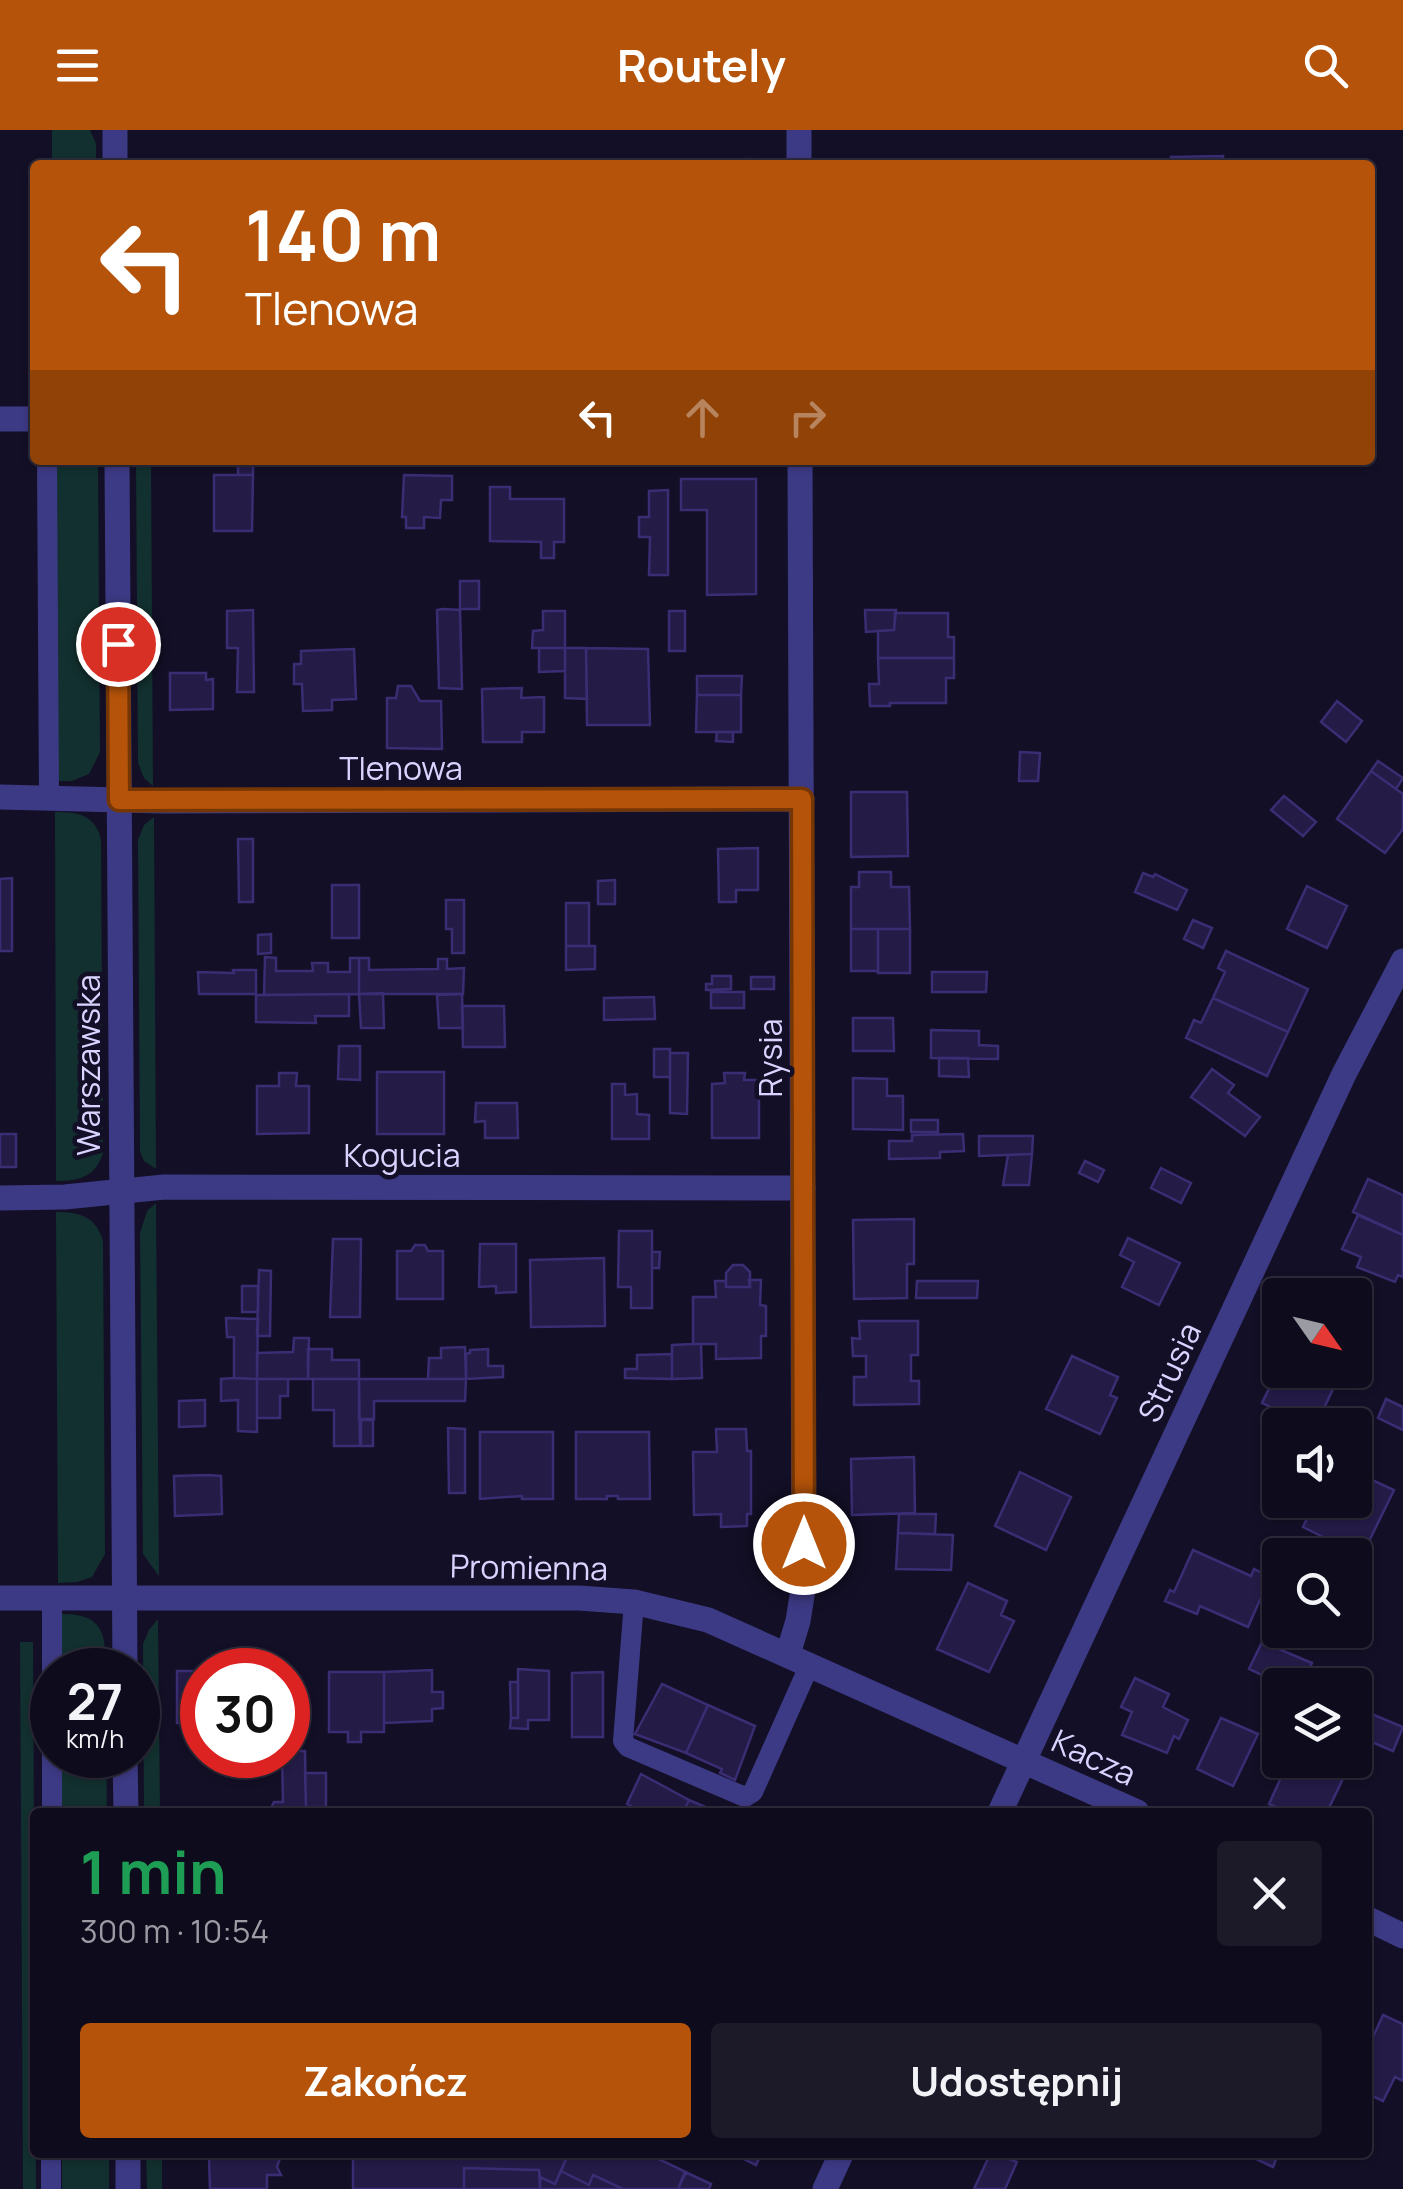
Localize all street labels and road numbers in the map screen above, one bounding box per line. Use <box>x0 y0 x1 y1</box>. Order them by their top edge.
street label: Tlenowa <box>339 746 463 790</box>
street label: Warszawska <box>66 974 110 1156</box>
street label: Rysia <box>748 1018 792 1098</box>
street label: Kogucia <box>343 1133 461 1177</box>
street label: Strusia <box>1127 1315 1211 1429</box>
street label: Promienna <box>450 1544 608 1590</box>
street label: Kacza <box>1045 1718 1143 1796</box>

